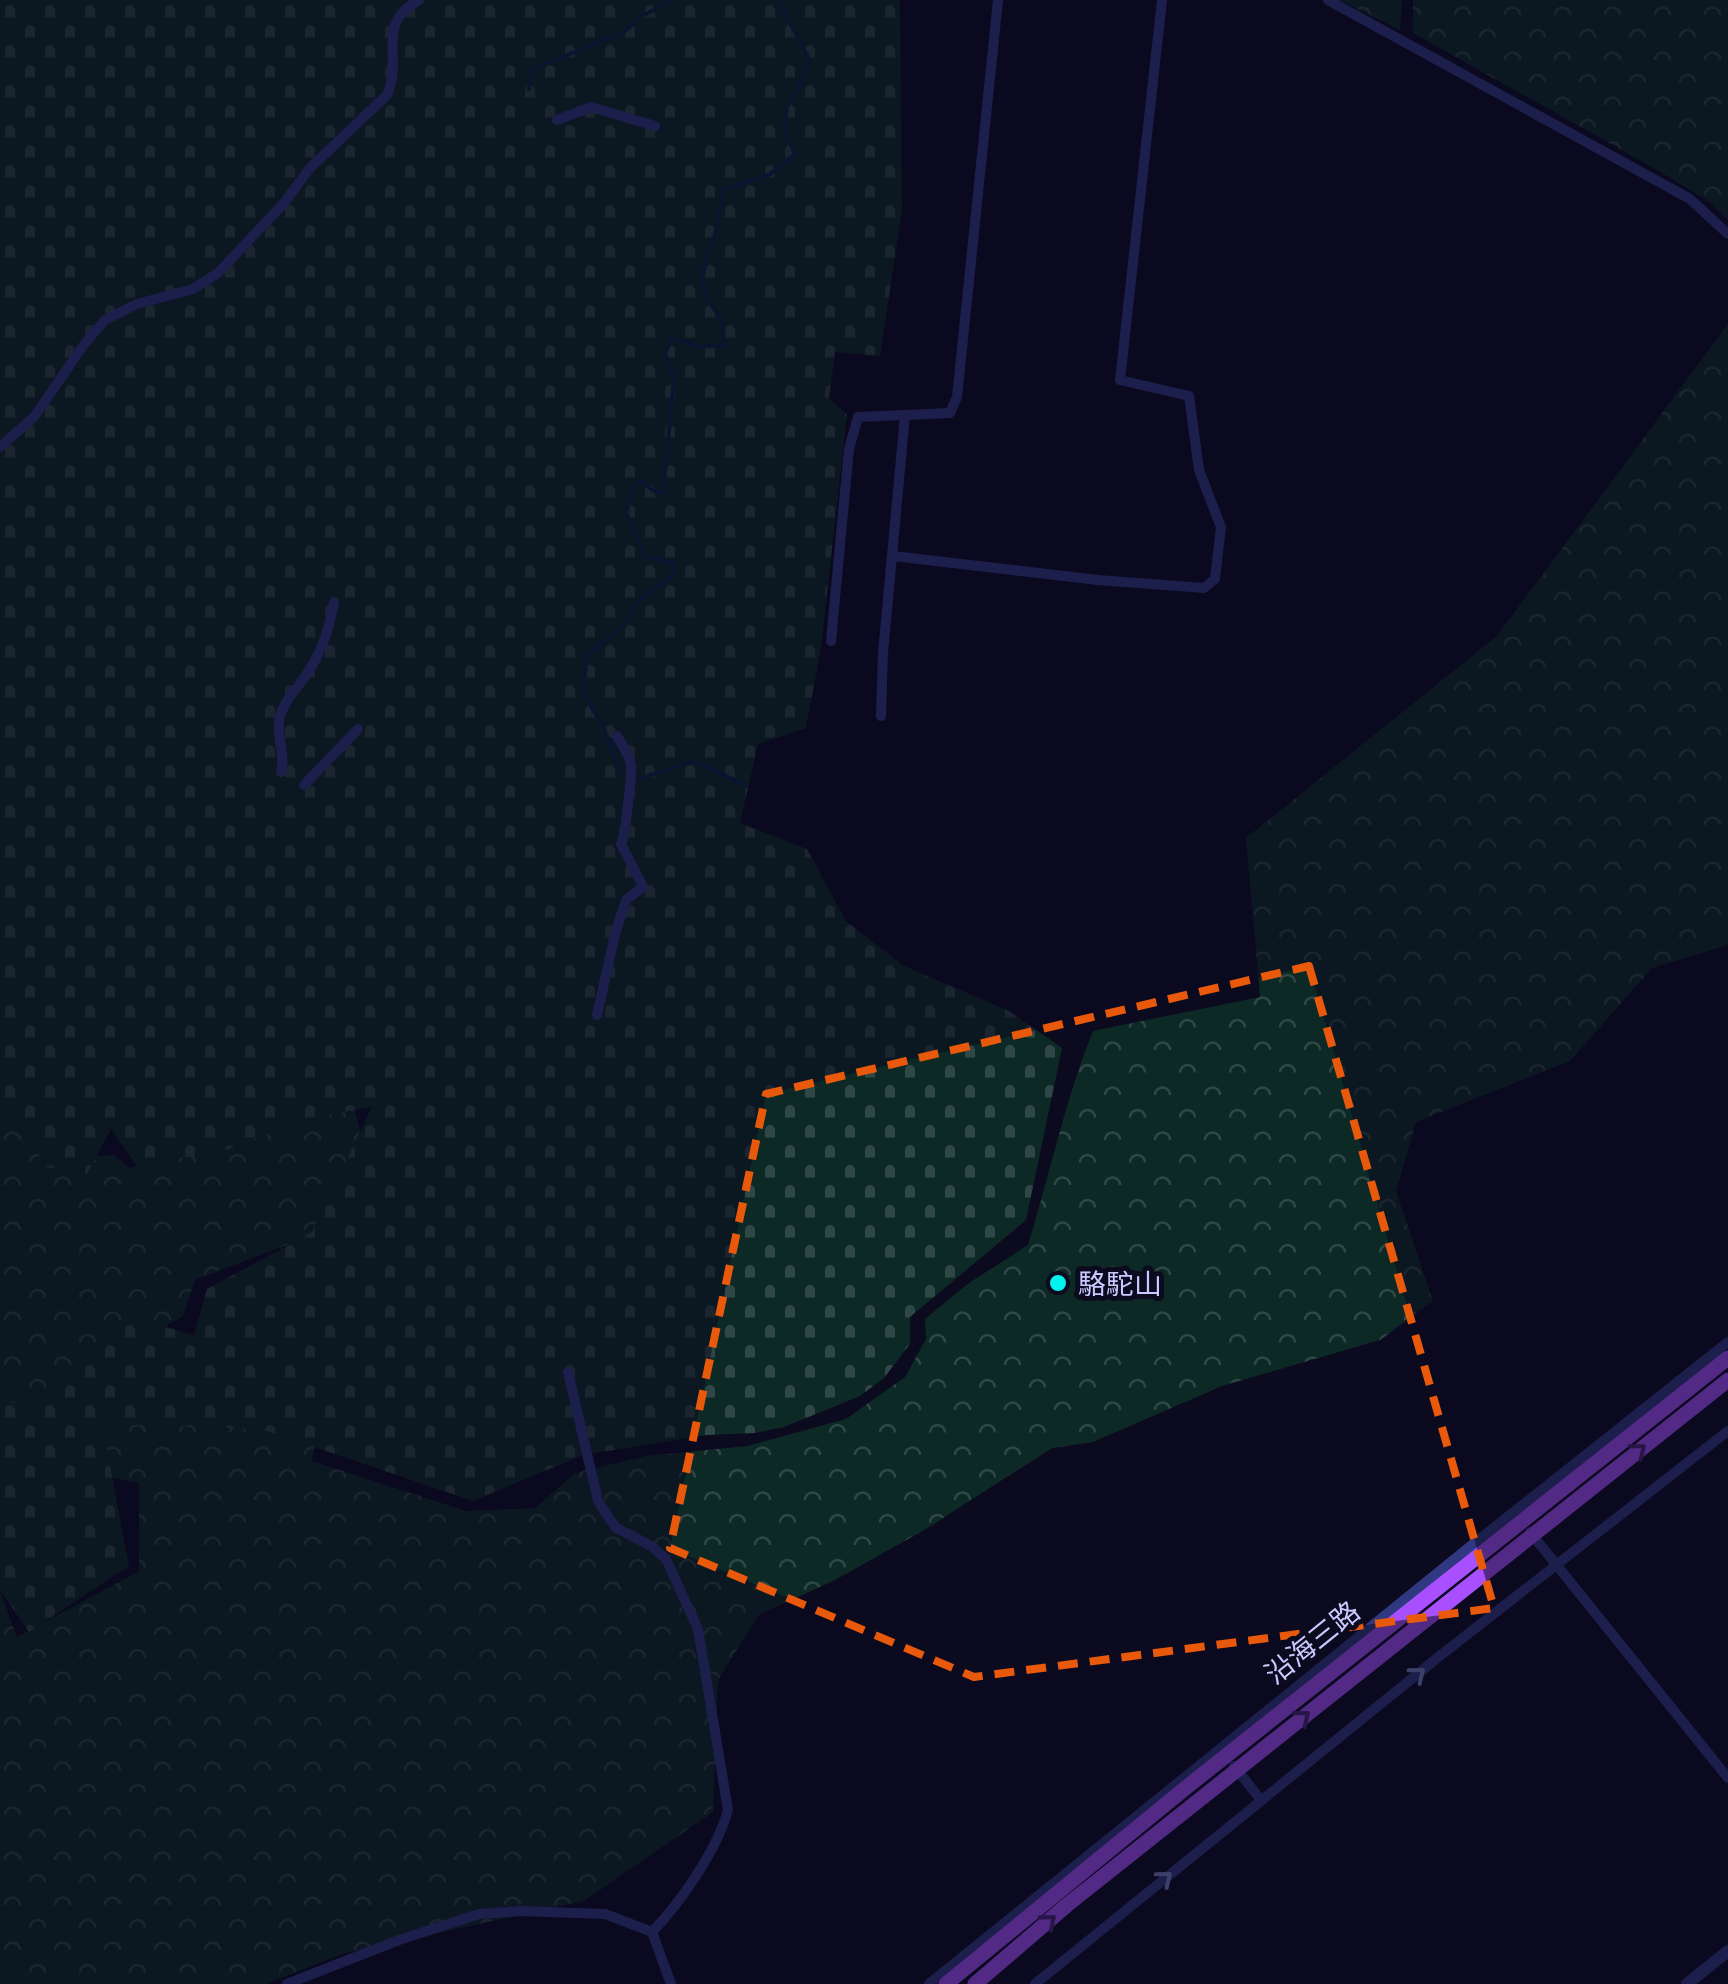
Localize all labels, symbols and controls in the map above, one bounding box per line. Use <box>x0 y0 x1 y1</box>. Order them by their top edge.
place label: 駱駝山 <box>1078 1265 1162 1302</box>
marker: 駱駝山 <box>1047 1272 1069 1294</box>
one-way arrow <box>1628 1444 1646 1461</box>
street label: 沿海三路 <box>1257 1592 1367 1692</box>
one-way arrow <box>1406 1668 1424 1686</box>
one-way arrow <box>1291 1711 1309 1729</box>
one-way arrow <box>1153 1872 1171 1890</box>
one-way arrow <box>1038 1914 1056 1932</box>

